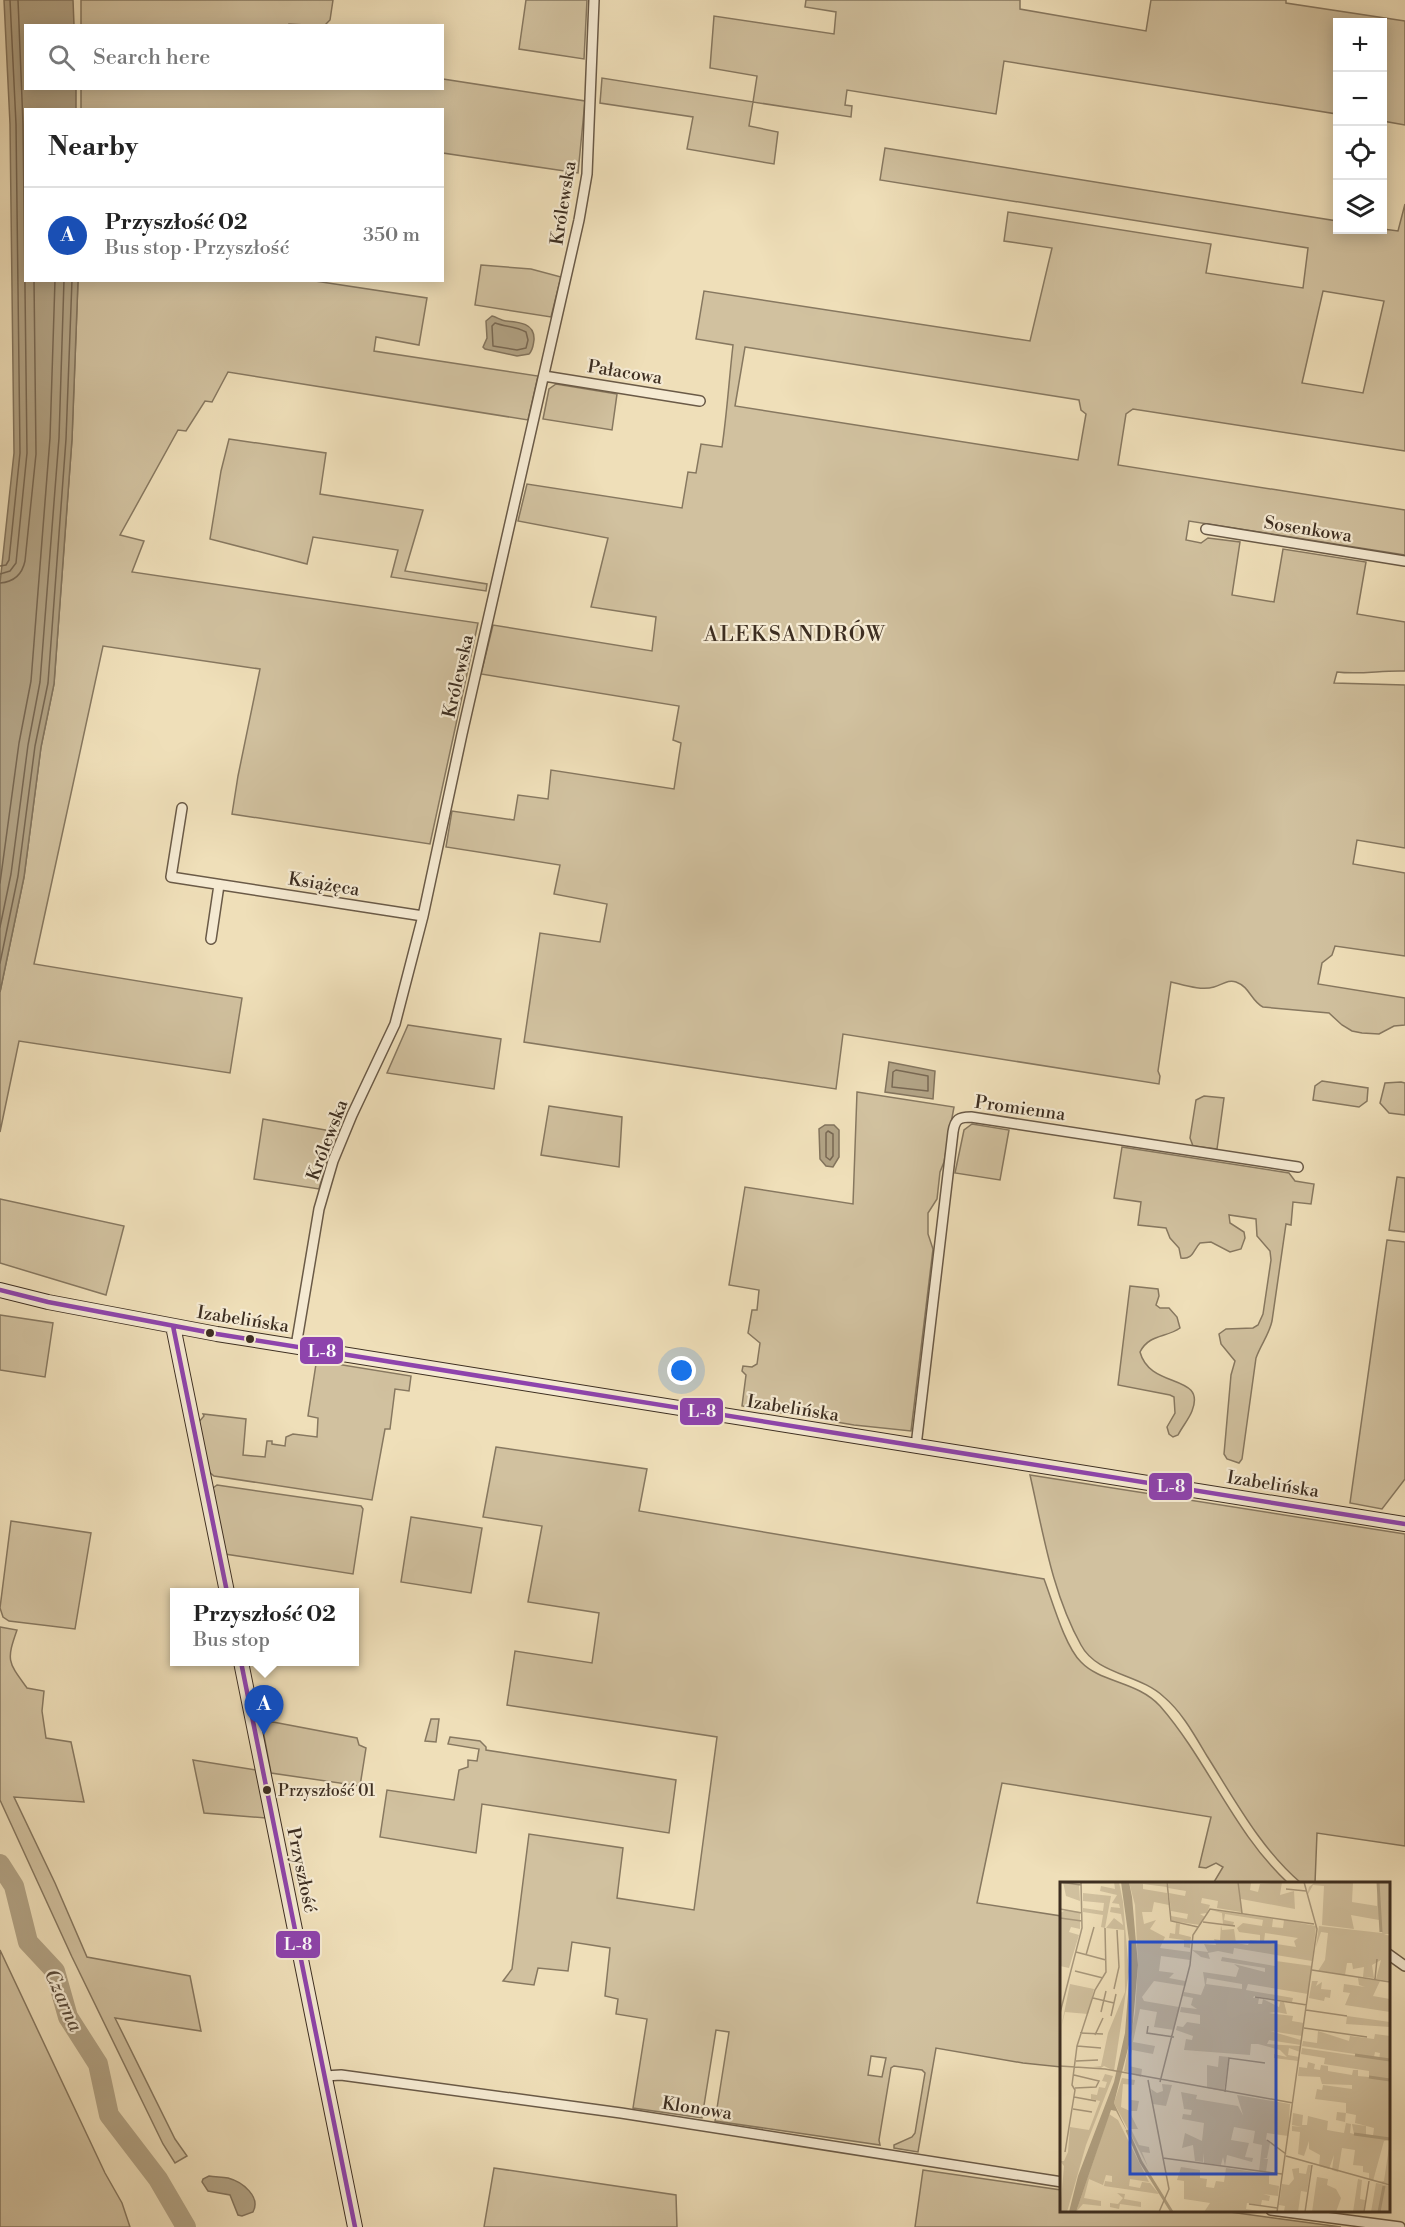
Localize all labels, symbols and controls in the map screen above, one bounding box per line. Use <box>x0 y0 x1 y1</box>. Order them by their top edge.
map controls <box>1333 18 1387 234</box>
button: + <box>1333 18 1387 72</box>
search box <box>24 24 444 90</box>
icon: search <box>45 41 78 74</box>
text: Search here <box>93 44 210 71</box>
button: − <box>1333 72 1387 126</box>
button: locate <box>1333 126 1387 180</box>
text: Nearby <box>48 131 138 163</box>
street label: Królewska <box>546 159 582 247</box>
button: layers <box>1333 180 1387 234</box>
text: Przyszłość 02 <box>105 209 248 236</box>
text: A <box>60 223 75 248</box>
text: 350 m <box>363 223 420 248</box>
text: Bus stop · Przyszłość <box>105 236 289 261</box>
street label: Pałacowa <box>586 355 665 390</box>
street label: Sosenkowa <box>1262 511 1354 548</box>
district label: ALEKSANDRÓW <box>703 619 886 648</box>
street label: Królewska <box>438 631 479 720</box>
street label: Książęca <box>287 868 362 902</box>
street label: Promienna <box>973 1091 1068 1126</box>
street label: Królewska <box>302 1096 354 1184</box>
street label: Izabelińska <box>195 1301 291 1338</box>
unlabelled marker <box>204 1327 216 1339</box>
unlabelled marker <box>244 1333 256 1345</box>
line badge: L-8 <box>299 1336 344 1365</box>
text: L-8 <box>308 1342 336 1362</box>
your location <box>667 1356 696 1385</box>
street label: Izabelińska <box>745 1390 841 1427</box>
line badge: L-8 <box>679 1397 724 1426</box>
text: L-8 <box>688 1402 716 1422</box>
street label: Izabelińska <box>1225 1466 1321 1503</box>
line badge: L-8 <box>1148 1472 1193 1501</box>
text: L-8 <box>1157 1477 1185 1497</box>
popup <box>170 1588 359 1666</box>
text: Przyszłość 02 <box>193 1601 336 1628</box>
text: Bus stop <box>193 1628 270 1653</box>
pin: A <box>244 1686 284 1735</box>
place label: Przyszłość 01 <box>278 1781 375 1801</box>
marker: Przyszłość 01 <box>261 1784 273 1796</box>
street label: Przyszłość <box>281 1825 322 1915</box>
inset map <box>1060 1882 1390 2212</box>
line badge: L-8 <box>275 1930 321 1959</box>
text: L-8 <box>284 1935 312 1955</box>
water label: Czarna <box>38 1966 88 2036</box>
street label: Klonowa <box>660 2092 735 2126</box>

